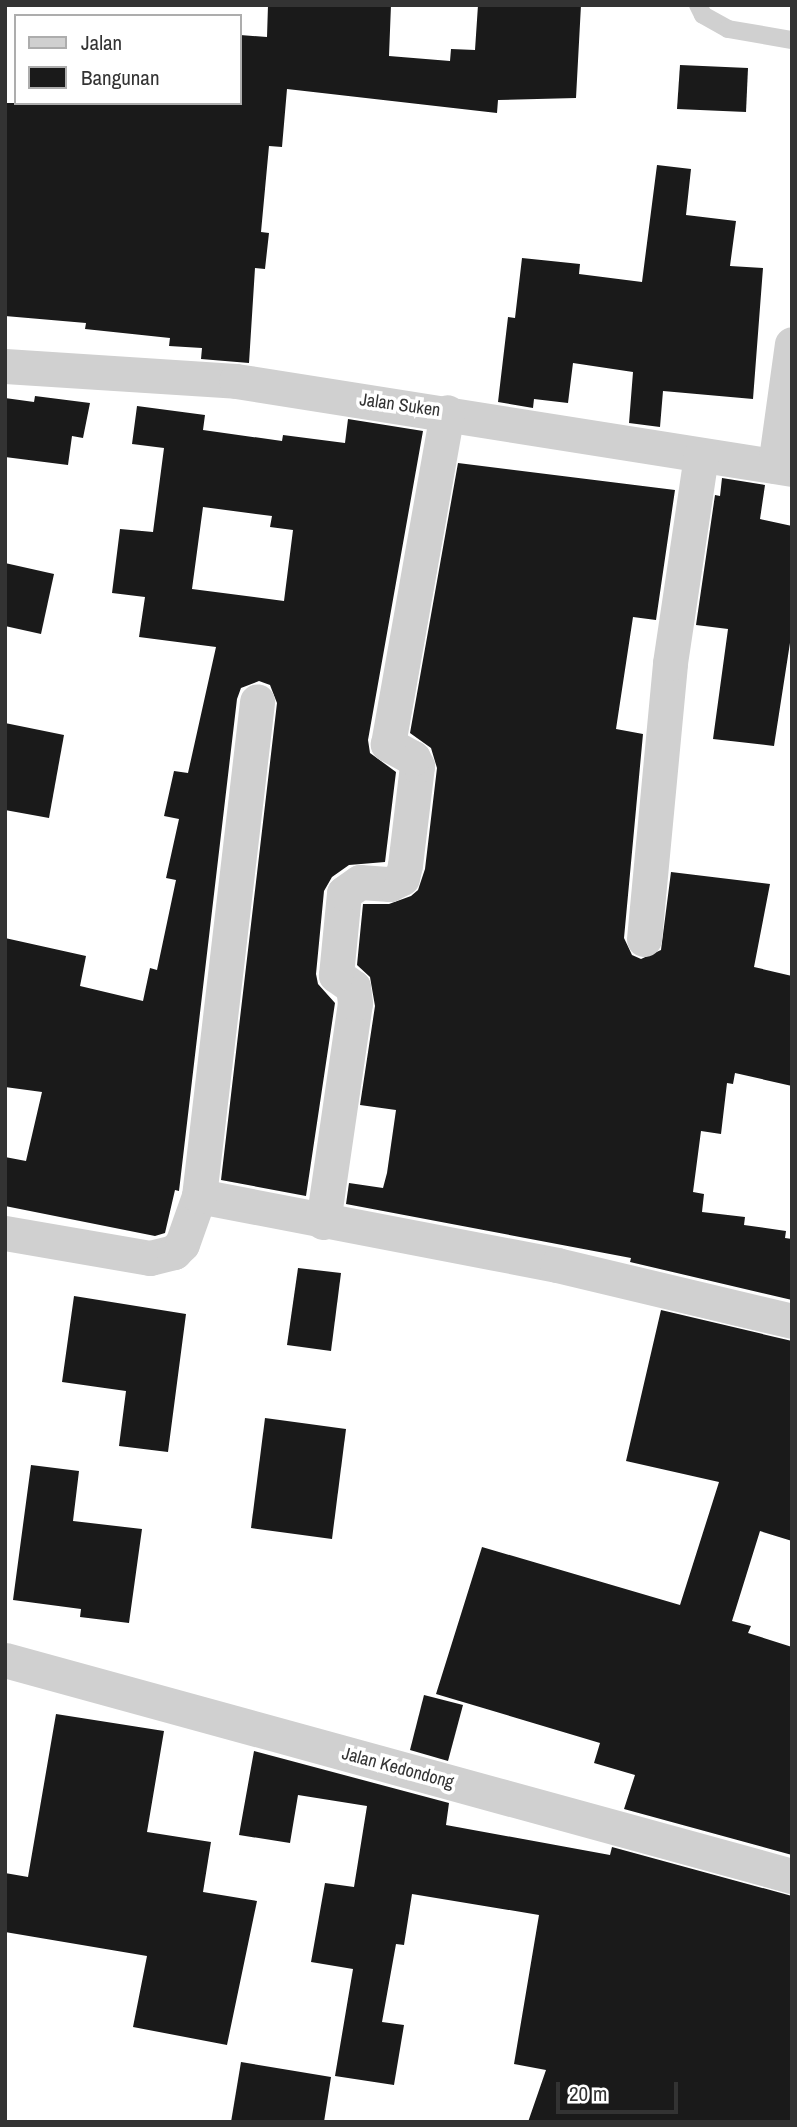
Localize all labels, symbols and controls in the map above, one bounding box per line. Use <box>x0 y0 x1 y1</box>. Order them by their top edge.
legend <box>14 14 242 105</box>
text: Jalan <box>81 28 122 57</box>
text: Bangunan <box>81 63 160 92</box>
street label: Jalan Suken <box>358 389 442 421</box>
street label: Jalan Kedondong <box>340 1743 456 1793</box>
scale bar <box>559 2068 682 2112</box>
text: 20 m <box>569 2079 607 2108</box>

